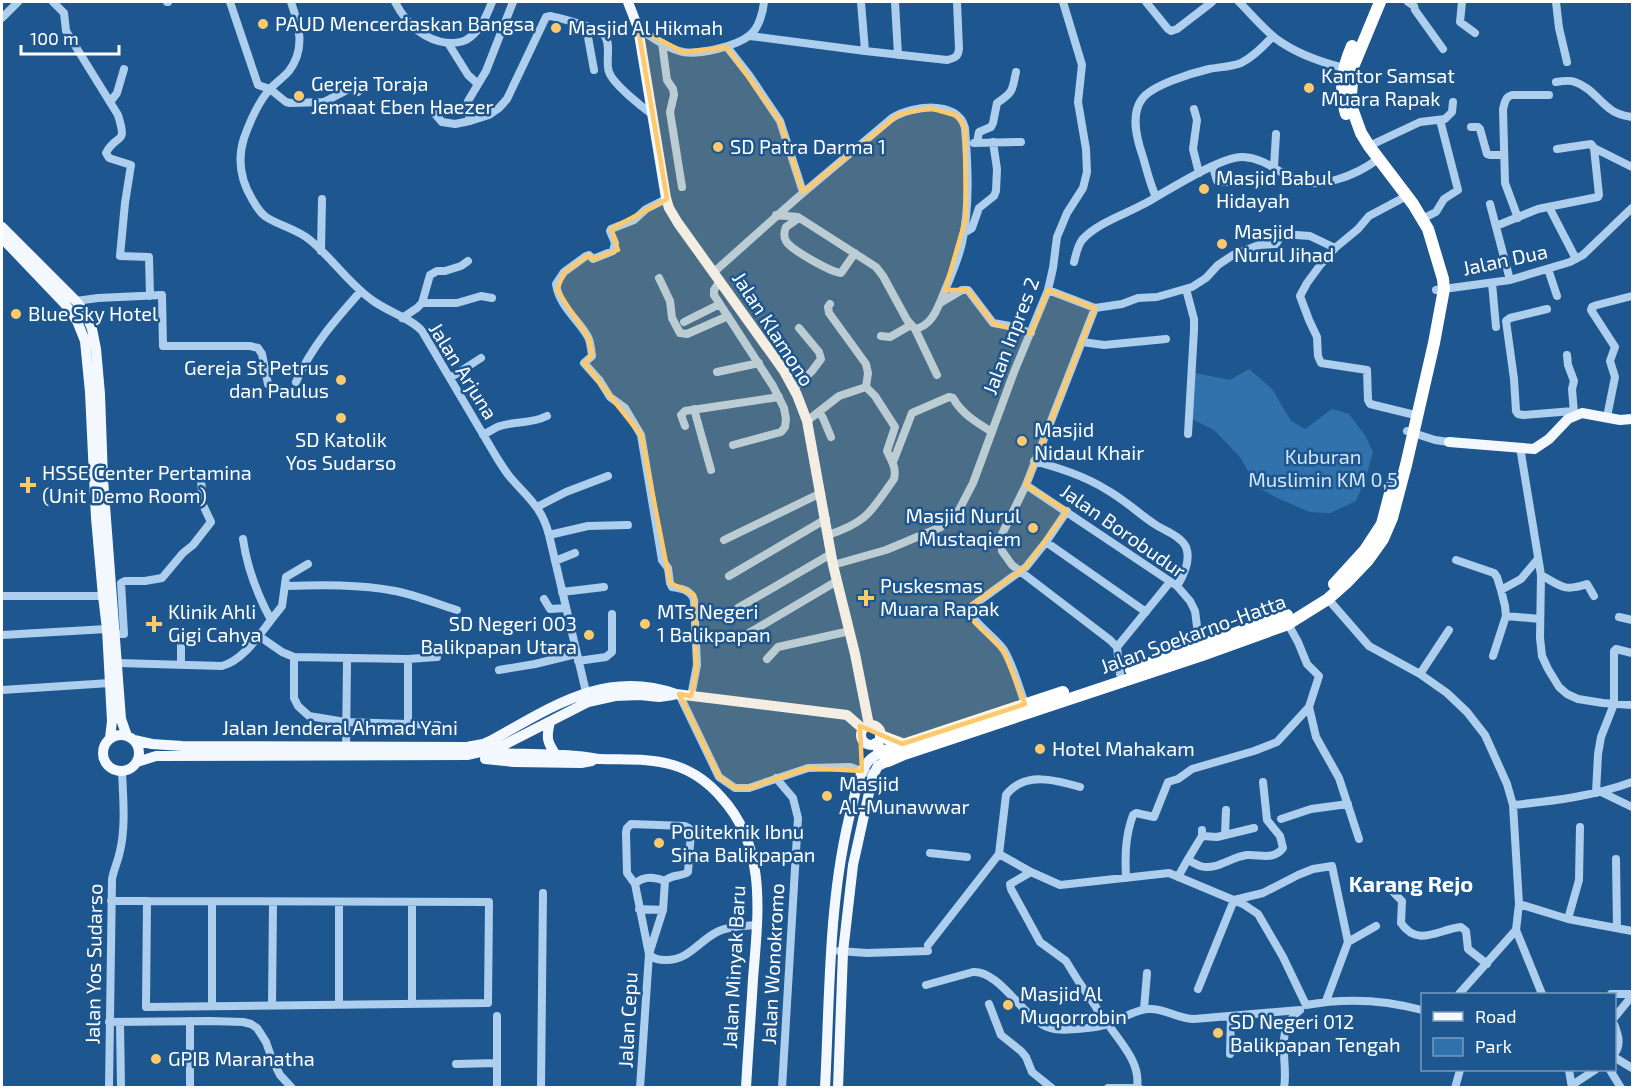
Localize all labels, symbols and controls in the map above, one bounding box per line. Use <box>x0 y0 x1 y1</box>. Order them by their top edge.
place label: PAUD Mencerdaskan Bangsa <box>275 11 535 35</box>
place label: Masjid Al Hikmah <box>568 15 723 39</box>
marker: PAUD Mencerdaskan Bangsa <box>256 17 270 31</box>
scale bar <box>21 18 118 56</box>
marker: Masjid Al Hikmah <box>549 21 563 35</box>
text: 100 m <box>30 27 79 49</box>
place label: Kantor Samsat Muara Rapak <box>1321 63 1455 110</box>
place label: Gereja Toraja Jemaat Eben Haezer <box>311 71 494 118</box>
marker: Kantor Samsat Muara Rapak <box>1302 81 1316 95</box>
marker: Gereja Toraja Jemaat Eben Haezer <box>292 89 306 103</box>
place label: SD Patra Darma 1 <box>730 134 886 158</box>
marker: SD Patra Darma 1 <box>711 140 725 154</box>
place label: Masjid Babul Hidayah <box>1216 165 1333 212</box>
marker: Masjid Babul Hidayah <box>1197 182 1211 196</box>
place label: Masjid Nurul Jihad <box>1234 219 1334 266</box>
marker: Masjid Nurul Jihad <box>1215 237 1229 251</box>
street label: Jalan Dua <box>1460 238 1550 280</box>
street label: Jalan Klamono <box>728 267 820 390</box>
street label: Jalan Inpres 2 <box>977 274 1043 398</box>
place label: Blue Sky Hotel <box>28 301 158 325</box>
marker: Blue Sky Hotel <box>9 307 23 321</box>
street label: Jalan Arjuna <box>425 318 503 423</box>
place label: Gereja St Petrus dan Paulus <box>184 355 329 402</box>
marker: Gereja St Petrus dan Paulus <box>334 373 348 387</box>
marker: SD Katolik Yos Sudarso <box>334 411 348 425</box>
place label: Masjid Nidaul Khair <box>1034 417 1144 464</box>
place label: SD Katolik Yos Sudarso <box>286 427 396 474</box>
marker: Masjid Nidaul Khair <box>1015 434 1029 448</box>
park label: Kuburan Muslimin KM 0,5 <box>1248 444 1398 491</box>
place label: HSSE Center Pertamina (Unit Demo Room) <box>42 460 252 507</box>
marker: HSSE Center Pertamina (Unit Demo Room) <box>19 476 37 494</box>
street label: Jalan Borobudur <box>1056 478 1191 582</box>
place label: Masjid Nurul Mustaqiem <box>906 503 1021 550</box>
marker: Masjid Nurul Mustaqiem <box>1026 521 1040 535</box>
place label: Puskesmas Muara Rapak <box>880 573 999 620</box>
street label: Jalan Soekarno-Hatta <box>1097 588 1289 678</box>
marker: Puskesmas Muara Rapak <box>857 589 875 607</box>
place label: Klinik Ahli Gigi Cahya <box>168 599 262 646</box>
place label: MTs Negeri 1 Balikpapan <box>657 599 771 646</box>
place label: SD Negeri 003 Balikpapan Utara <box>420 611 577 658</box>
marker: Klinik Ahli Gigi Cahya <box>145 615 163 633</box>
marker: MTs Negeri 1 Balikpapan <box>638 617 652 631</box>
marker: SD Negeri 003 Balikpapan Utara <box>582 628 596 642</box>
street label: Jalan Jenderal Ahmad Yani <box>222 715 458 739</box>
place label: Hotel Mahakam <box>1052 736 1195 760</box>
marker: Hotel Mahakam <box>1033 742 1047 756</box>
place label: Masjid Al-Munawwar <box>839 771 969 818</box>
marker: Masjid Al-Munawwar <box>820 789 834 803</box>
place label: Politeknik Ibnu Sina Balikpapan <box>671 819 815 866</box>
marker: Politeknik Ibnu Sina Balikpapan <box>652 836 666 850</box>
district label: Karang Rejo <box>1349 870 1473 896</box>
street label: Jalan Yos Sudarso <box>80 883 106 1045</box>
street label: Jalan Wonokromo <box>756 883 788 1045</box>
street label: Jalan Minyak Baru <box>717 885 749 1049</box>
street label: Jalan Cepu <box>613 971 641 1068</box>
place label: Masjid Al Muqorrobin <box>1020 981 1127 1028</box>
legend <box>1421 993 1616 1071</box>
marker: Masjid Al Muqorrobin <box>1001 998 1015 1012</box>
text: Road <box>1475 1005 1516 1027</box>
place label: SD Negeri 012 Balikpapan Tengah <box>1230 1009 1401 1056</box>
marker: SD Negeri 012 Balikpapan Tengah <box>1211 1026 1225 1040</box>
text: Park <box>1475 1035 1512 1057</box>
place label: GPIB Maranatha <box>168 1046 315 1070</box>
marker: GPIB Maranatha <box>149 1052 163 1066</box>

